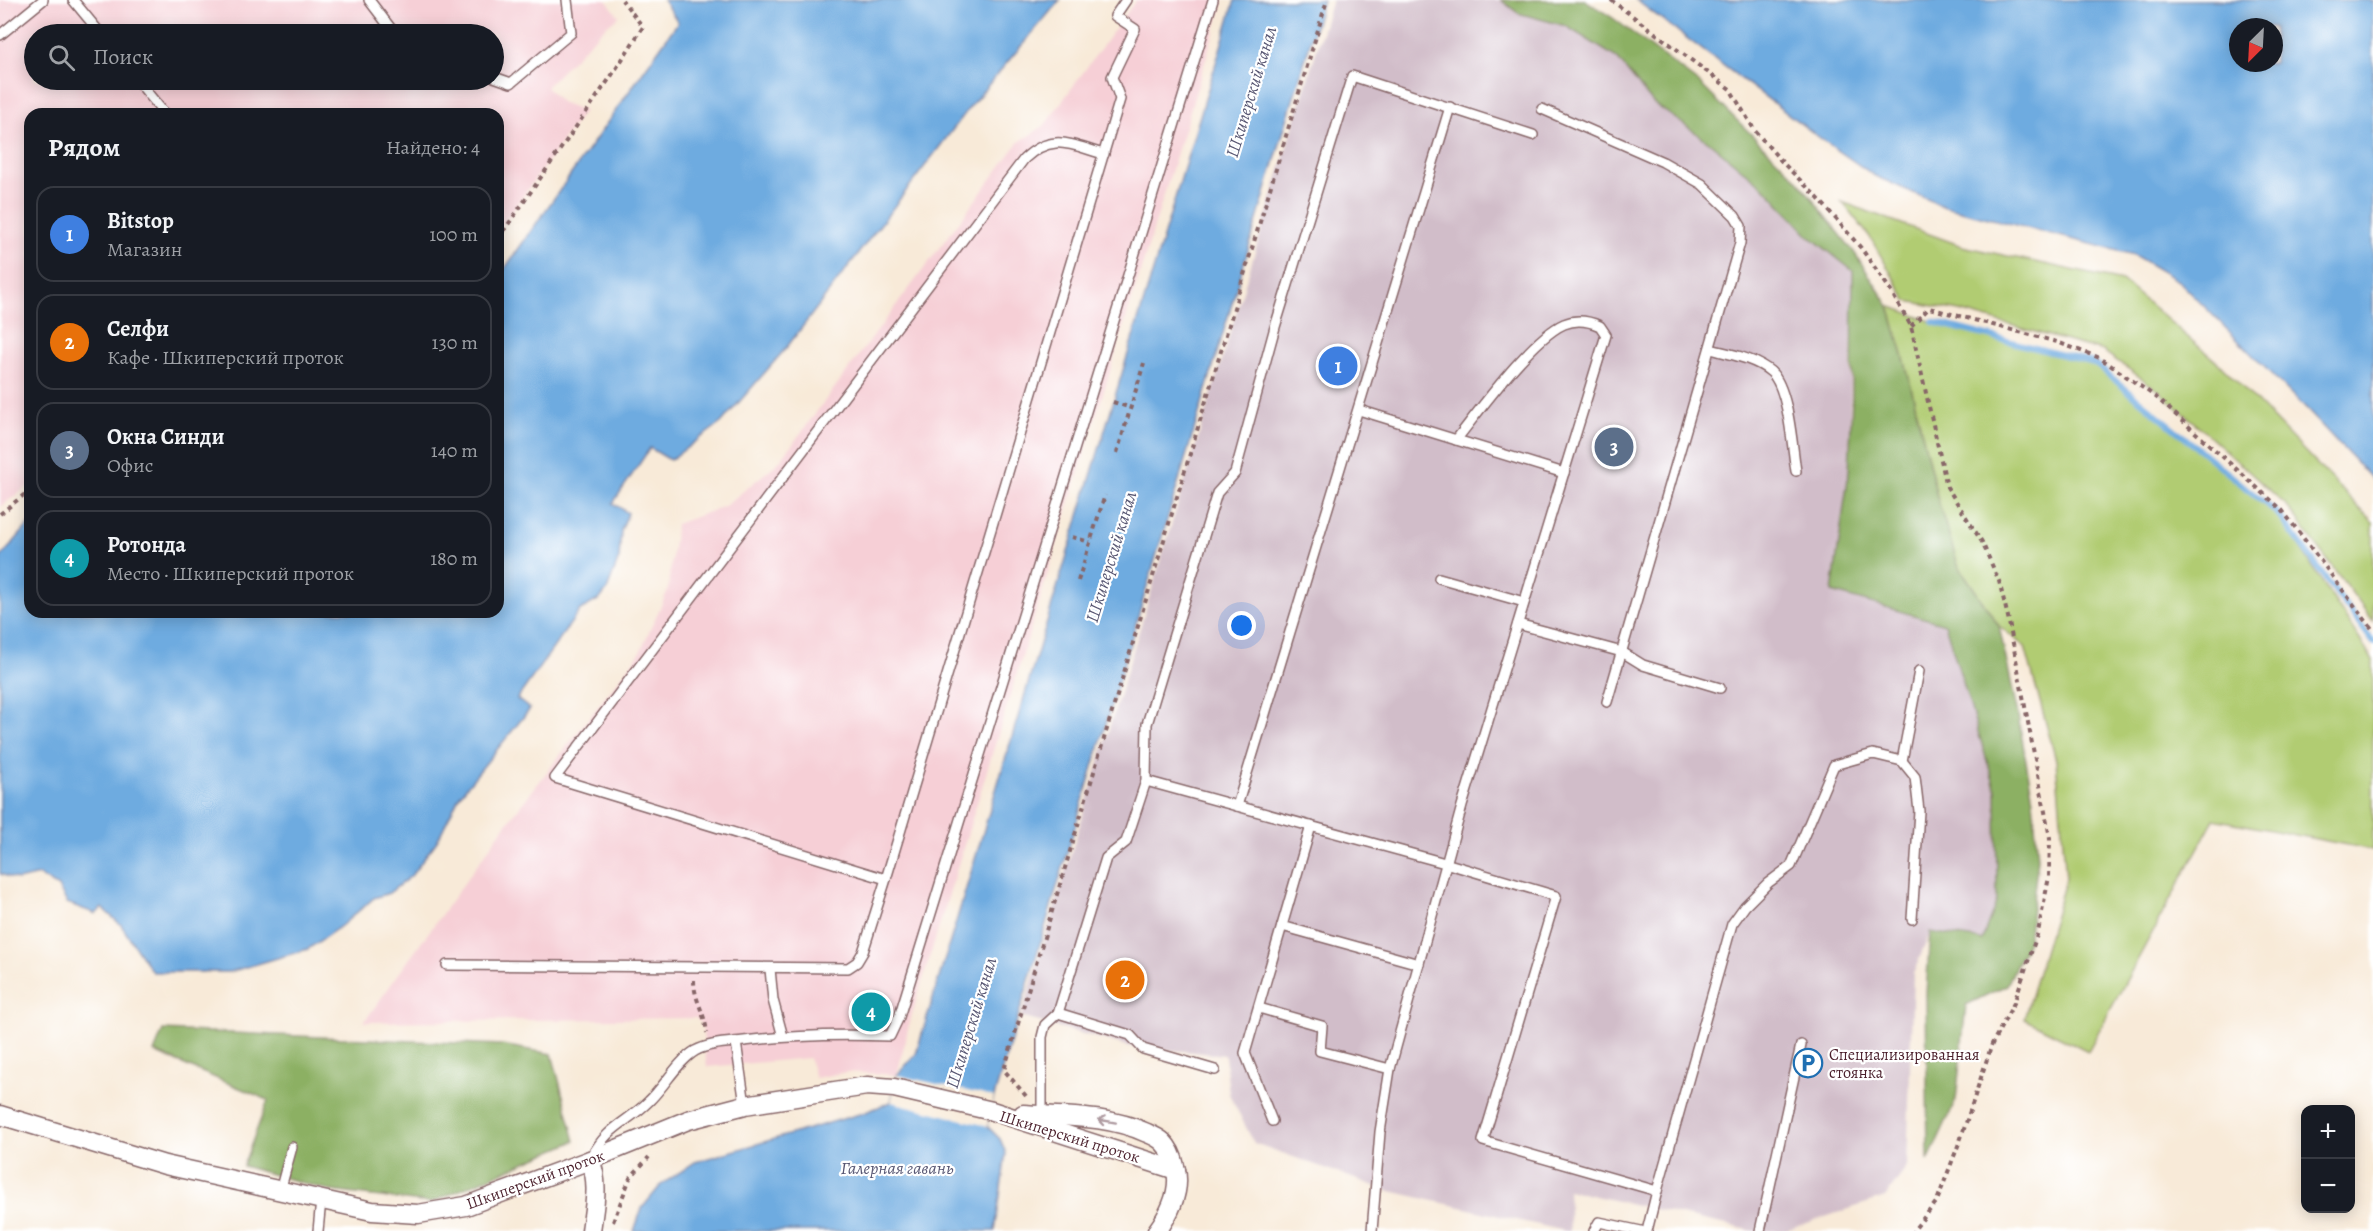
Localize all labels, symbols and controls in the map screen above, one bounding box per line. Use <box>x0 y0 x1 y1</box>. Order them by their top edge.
north arrow <box>2229 18 2283 72</box>
search box <box>24 24 504 90</box>
water label: Шкиперский канал <box>1220 24 1282 160</box>
icon: search <box>45 41 78 74</box>
text: Поиск <box>93 42 153 72</box>
text: Рядом <box>48 130 120 165</box>
text: Найдено: 4 <box>386 134 480 161</box>
text: Bitstop <box>107 206 174 236</box>
text: 1 <box>66 221 73 248</box>
text: 100 m <box>429 221 478 248</box>
text: Магазин <box>107 236 182 263</box>
text: Селфи <box>107 314 169 344</box>
text: 2 <box>65 329 74 356</box>
text: 130 m <box>432 329 478 356</box>
text: Кафе · Шкиперский проток <box>107 344 344 371</box>
pin: 1 <box>1318 344 1358 388</box>
text: Окна Синди <box>107 422 225 452</box>
pin: 3 <box>1594 424 1634 470</box>
text: 3 <box>65 437 74 464</box>
text: 140 m <box>431 437 478 464</box>
text: Офис <box>107 452 153 479</box>
water label: Шкиперский канал <box>1080 489 1142 625</box>
text: Ротонда <box>107 530 186 560</box>
text: 4 <box>65 545 74 572</box>
text: 180 m <box>430 545 478 572</box>
text: Место · Шкиперский проток <box>107 560 354 587</box>
your location <box>1227 611 1256 640</box>
water label: Шкиперский канал <box>940 955 1002 1091</box>
pin: 2 <box>1106 958 1144 1002</box>
pin: 4 <box>852 990 890 1034</box>
place label: Специализированная стоянка <box>1829 1044 1980 1084</box>
parking icon: Специализированная стоянка <box>1792 1047 1824 1079</box>
street label: Шкиперский проток <box>997 1105 1143 1169</box>
map controls <box>2301 1105 2355 1213</box>
button: + <box>2301 1105 2355 1159</box>
one-way arrow <box>1097 1115 1117 1126</box>
street label: Шкиперский проток <box>463 1145 608 1215</box>
water label: Галерная гавань <box>840 1156 954 1180</box>
button: − <box>2301 1159 2355 1213</box>

